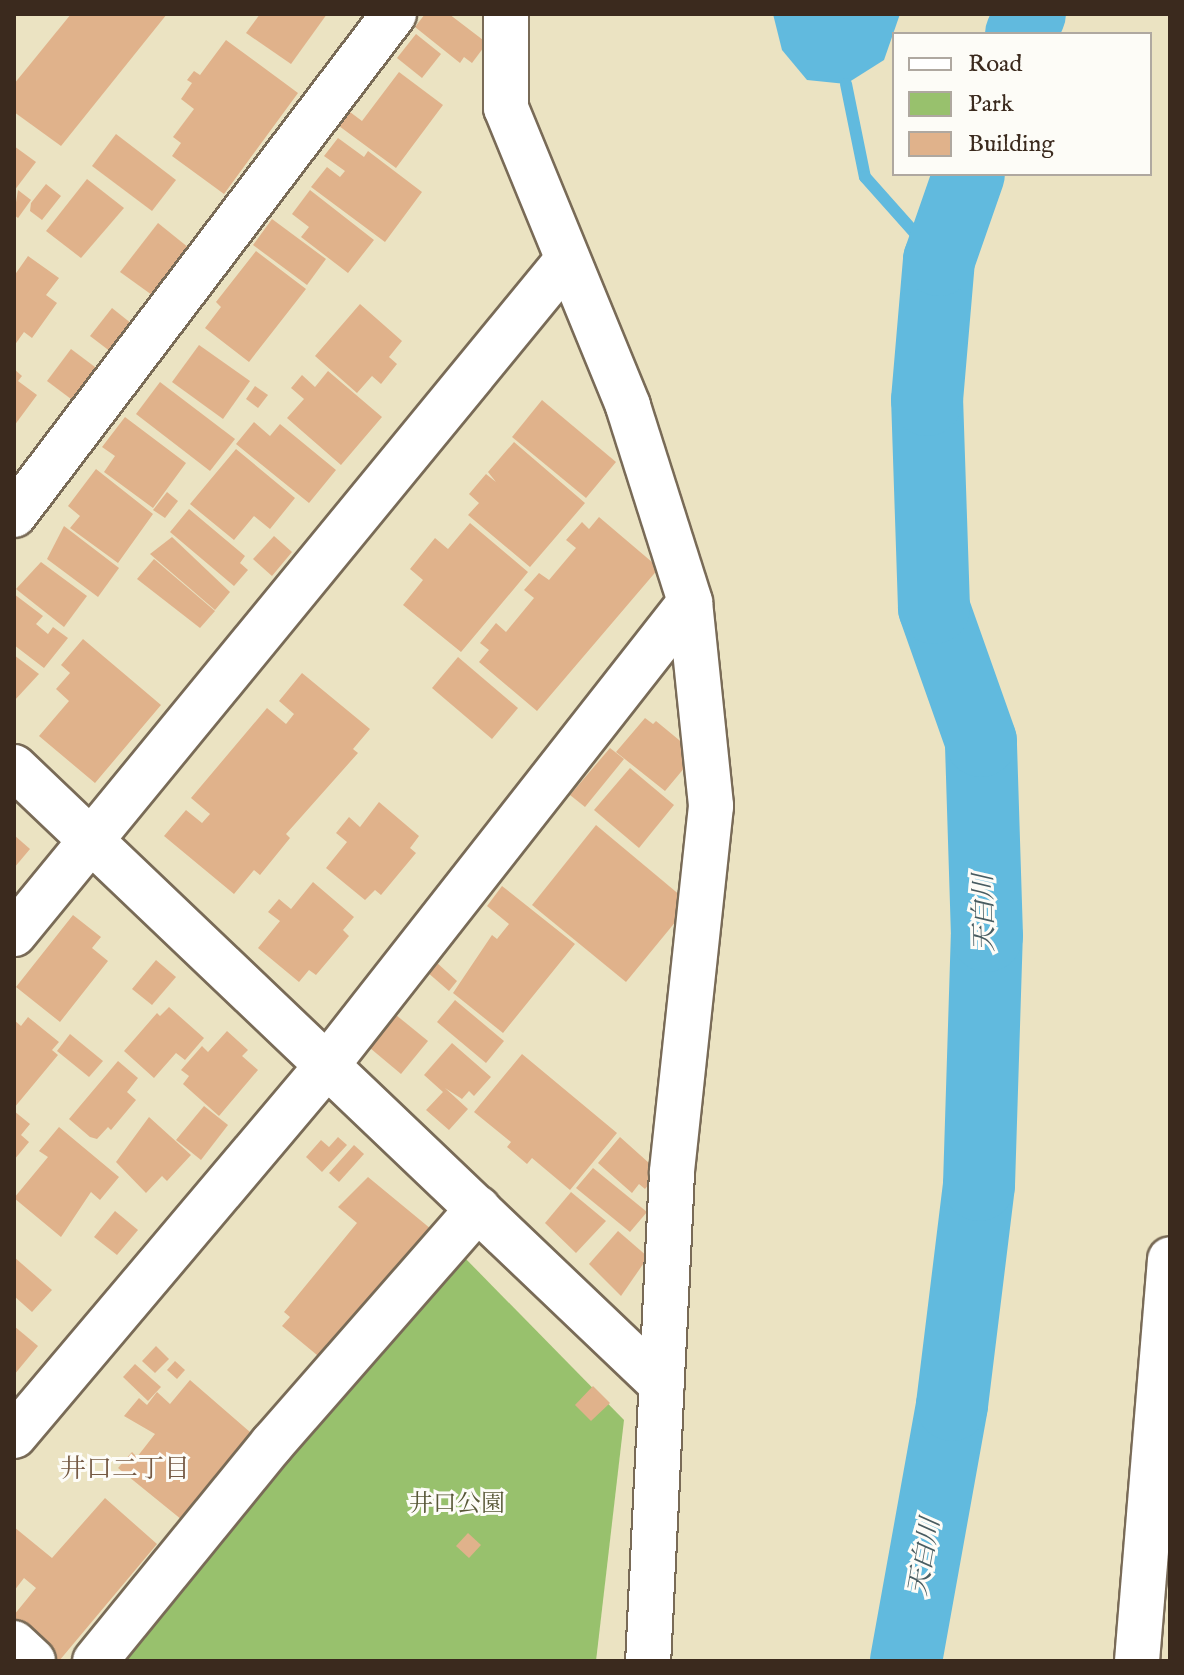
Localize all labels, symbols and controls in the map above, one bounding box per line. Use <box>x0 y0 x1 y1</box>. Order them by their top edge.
legend <box>892 32 1152 176</box>
text: Road <box>968 49 1022 80</box>
text: Park <box>968 89 1014 120</box>
text: Building <box>968 129 1054 160</box>
water label: 天白川 <box>969 874 1001 952</box>
district label: 井口二丁目 <box>60 1454 190 1486</box>
park label: 井口公園 <box>409 1491 505 1519</box>
water label: 天白川 <box>903 1516 947 1598</box>

